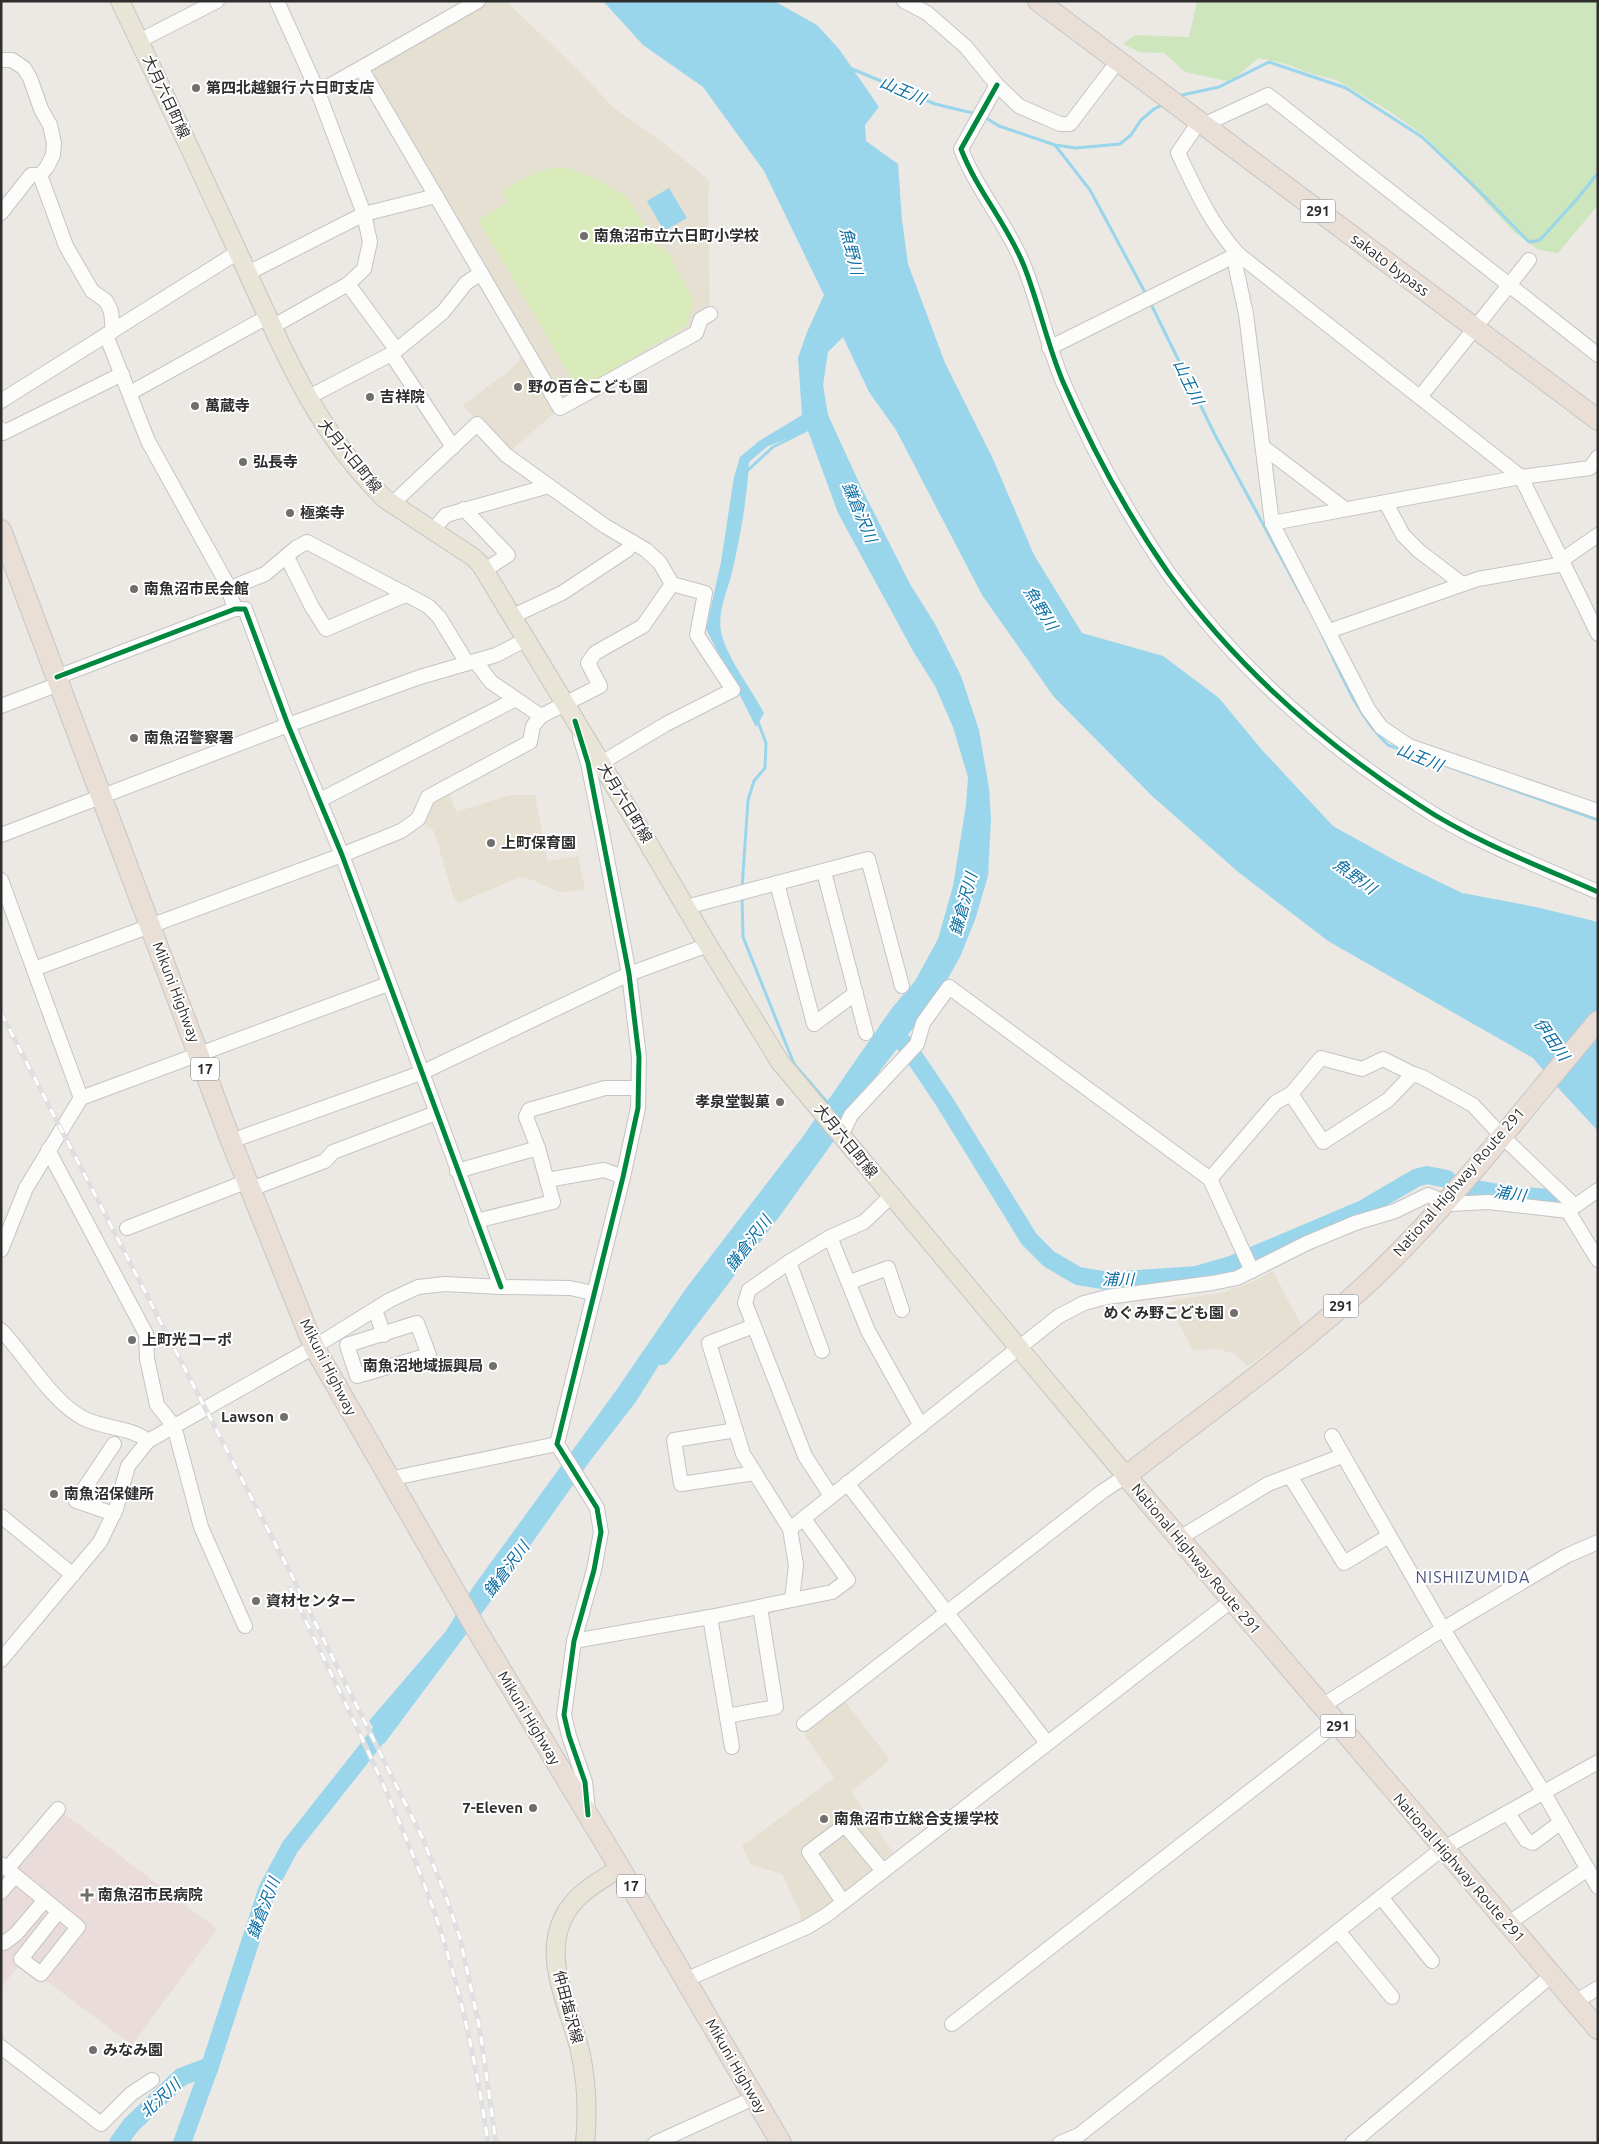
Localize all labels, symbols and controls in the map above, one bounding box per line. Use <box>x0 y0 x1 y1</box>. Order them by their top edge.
street label: 大月六日町線 <box>140 52 193 141</box>
water label: 山王川 <box>877 72 930 108</box>
place label: 第四北越銀行 六日町支店 <box>206 79 375 96</box>
marker: 第四北越銀行 六日町支店 <box>190 82 202 94</box>
road number: 291 <box>1300 200 1336 222</box>
water label: 魚野川 <box>837 226 867 278</box>
place label: 南魚沼市立六日町小学校 <box>594 227 759 244</box>
marker: 南魚沼市立六日町小学校 <box>578 230 590 242</box>
street label: sakato bypass <box>1348 230 1433 299</box>
water label: 山王川 <box>1170 356 1208 409</box>
place label: 野の百合こども園 <box>528 378 648 395</box>
marker: 野の百合こども園 <box>512 381 524 393</box>
place label: 吉祥院 <box>380 388 425 405</box>
marker: 吉祥院 <box>364 391 376 403</box>
place label: 萬蔵寺 <box>205 397 250 414</box>
marker: 萬蔵寺 <box>189 400 201 412</box>
street label: 大月六日町線 <box>315 415 385 496</box>
place label: 弘長寺 <box>253 453 298 470</box>
marker: 弘長寺 <box>237 456 249 468</box>
water label: 鎌倉沢川 <box>839 479 882 547</box>
place label: 極楽寺 <box>300 504 345 521</box>
marker: 極楽寺 <box>284 507 296 519</box>
place label: 南魚沼市民会館 <box>144 580 249 597</box>
marker: 南魚沼市民会館 <box>128 583 140 595</box>
water label: 魚野川 <box>1021 583 1062 635</box>
place label: 南魚沼警察署 <box>144 729 234 746</box>
marker: 南魚沼警察署 <box>128 732 140 744</box>
water label: 山王川 <box>1394 740 1447 775</box>
street label: 大月六日町線 <box>595 760 656 846</box>
place label: 上町保育園 <box>501 834 576 851</box>
marker: 上町保育園 <box>485 837 497 849</box>
water label: 魚野川 <box>1330 855 1381 899</box>
water label: 鎌倉沢川 <box>946 869 980 937</box>
street label: Mikuni Highway <box>149 939 203 1044</box>
water label: 伊田川 <box>1531 1014 1574 1065</box>
road number: 17 <box>191 1058 219 1080</box>
place label: 孝泉堂製菓 <box>695 1093 770 1110</box>
marker: 孝泉堂製菓 <box>774 1096 786 1108</box>
street label: 大月六日町線 <box>811 1100 881 1181</box>
street label: National Highway Route 291 <box>1389 1104 1528 1259</box>
water label: 浦川 <box>1493 1182 1529 1204</box>
water label: 鎌倉沢川 <box>722 1210 776 1274</box>
water label: 浦川 <box>1102 1270 1136 1288</box>
road number: 291 <box>1324 1294 1358 1318</box>
place label: めぐみ野こども園 <box>1104 1304 1224 1321</box>
marker: めぐみ野こども園 <box>1228 1307 1240 1319</box>
street label: Mikuni Highway <box>297 1316 360 1418</box>
place label: 上町光コーポ <box>142 1331 232 1348</box>
marker: 上町光コーポ <box>126 1334 138 1346</box>
place label: 南魚沼地域振興局 <box>363 1357 483 1374</box>
marker: 南魚沼地域振興局 <box>487 1360 499 1372</box>
place label: Lawson <box>221 1408 274 1425</box>
marker: Lawson <box>278 1411 290 1423</box>
street label: National Highway Route 291 <box>1128 1480 1264 1637</box>
place label: 南魚沼保健所 <box>64 1485 154 1502</box>
marker: 南魚沼保健所 <box>48 1488 60 1500</box>
water label: 鎌倉沢川 <box>480 1536 534 1600</box>
district label: NISHIIZUMIDA <box>1416 1568 1530 1586</box>
place label: 資材センター <box>266 1592 356 1609</box>
marker: 資材センター <box>250 1595 262 1607</box>
street label: Mikuni Highway <box>495 1668 564 1768</box>
road number: 291 <box>1320 1714 1356 1738</box>
street label: National Highway Route 291 <box>1390 1790 1529 1945</box>
place label: 7-Eleven <box>462 1799 523 1816</box>
marker: 7-Eleven <box>527 1802 539 1814</box>
place label: 南魚沼市立総合支援学校 <box>834 1810 999 1827</box>
marker: 南魚沼市立総合支援学校 <box>818 1813 830 1825</box>
water label: 鎌倉沢川 <box>243 1873 284 1941</box>
road number: 17 <box>617 1874 645 1898</box>
place label: 南魚沼市民病院 <box>98 1886 203 1903</box>
marker: 南魚沼市民病院 <box>80 1888 94 1902</box>
street label: 仲田塩沢線 <box>551 1968 586 2045</box>
street label: Mikuni Highway <box>703 2015 770 2116</box>
place label: みなみ園 <box>103 2041 163 2058</box>
marker: みなみ園 <box>87 2044 99 2056</box>
water label: 北沢川 <box>136 2074 185 2121</box>

